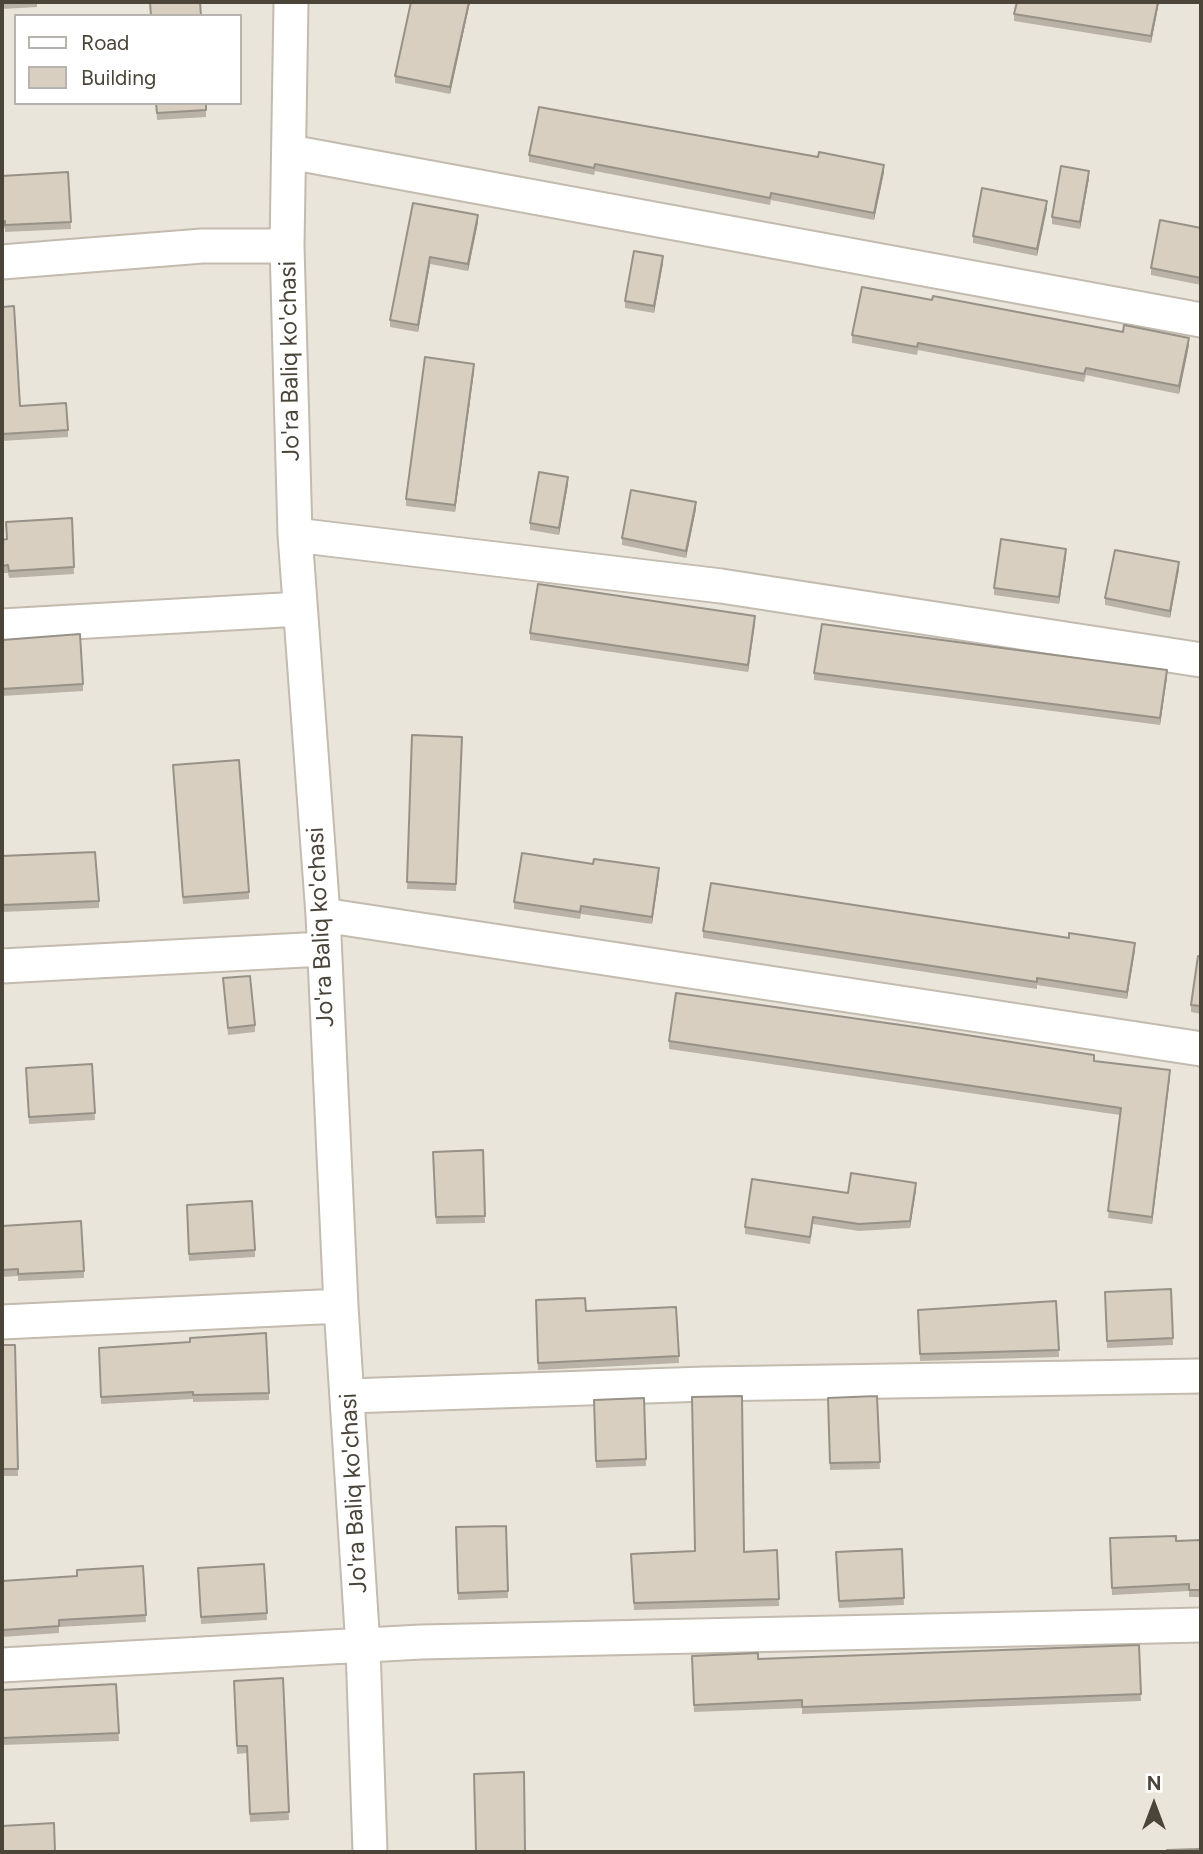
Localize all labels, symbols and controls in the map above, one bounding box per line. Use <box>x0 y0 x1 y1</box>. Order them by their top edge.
legend <box>14 14 242 105</box>
text: Road <box>81 30 129 55</box>
text: Building <box>81 65 156 90</box>
street label: Jo'ra Baliq ko'chasi <box>274 261 306 461</box>
street label: Jo'ra Baliq ko'chasi <box>301 826 341 1028</box>
street label: Jo'ra Baliq ko'chasi <box>334 1392 374 1594</box>
north arrow <box>1119 1770 1189 1840</box>
text: N <box>1147 1772 1161 1795</box>

